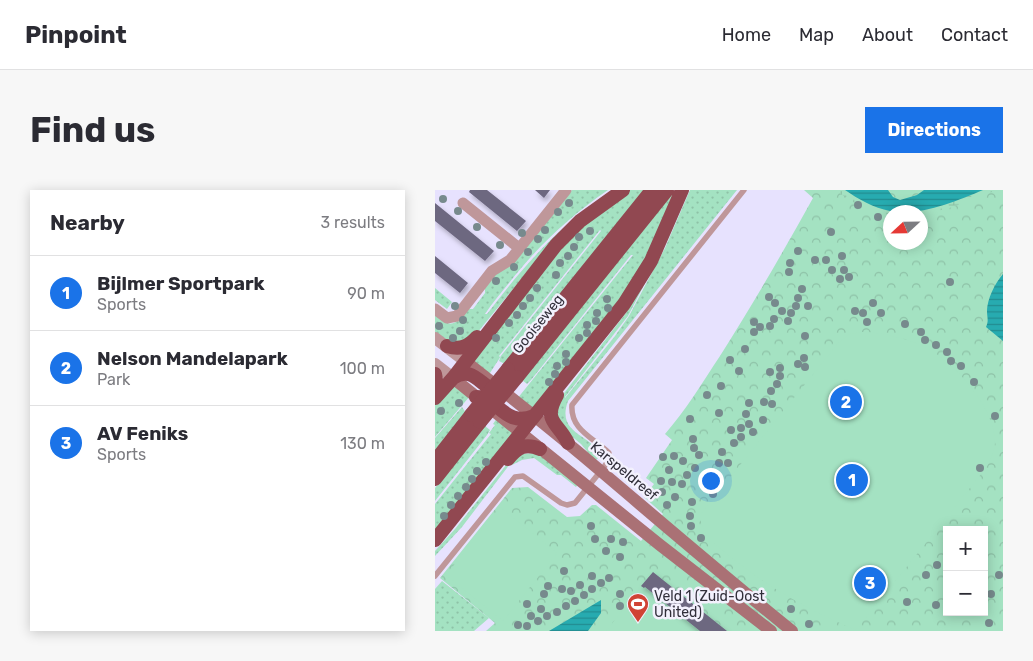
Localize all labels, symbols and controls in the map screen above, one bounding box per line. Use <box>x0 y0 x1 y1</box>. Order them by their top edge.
text: Pinpoint <box>25 21 127 49</box>
text: Home <box>722 24 771 46</box>
text: Map <box>799 24 834 46</box>
text: About <box>862 24 913 46</box>
text: Contact <box>941 24 1008 46</box>
button: Directions <box>865 107 1003 153</box>
text: Find us <box>30 109 155 151</box>
north arrow <box>883 205 928 250</box>
text: Nearby <box>50 210 125 235</box>
text: 3 results <box>320 213 385 232</box>
text: Bijlmer Sportpark <box>97 272 265 295</box>
text: 1 <box>62 284 70 303</box>
text: 90 m <box>347 284 385 303</box>
street label: Gooiseweg <box>509 291 567 357</box>
text: Sports <box>97 295 146 314</box>
text: Nelson Mandelapark <box>97 347 288 370</box>
text: 2 <box>61 359 71 378</box>
text: 100 m <box>340 359 385 378</box>
text: Park <box>97 370 130 389</box>
pin: 2 <box>830 383 862 421</box>
text: AV Feniks <box>97 422 188 445</box>
text: 3 <box>61 434 71 453</box>
text: 130 m <box>340 434 385 453</box>
street label: Karspeldreef <box>587 438 662 504</box>
text: Sports <box>97 445 146 464</box>
pin: 1 <box>836 461 868 499</box>
your location <box>698 468 724 494</box>
map controls <box>943 526 988 616</box>
button: + <box>943 526 988 571</box>
pin: 3 <box>854 564 886 602</box>
button: − <box>943 571 988 616</box>
place label: Veld 1 (Zuid-Oost United) <box>654 588 765 621</box>
sports icon: Veld 1 (Zuid-Oost United) <box>626 592 650 623</box>

